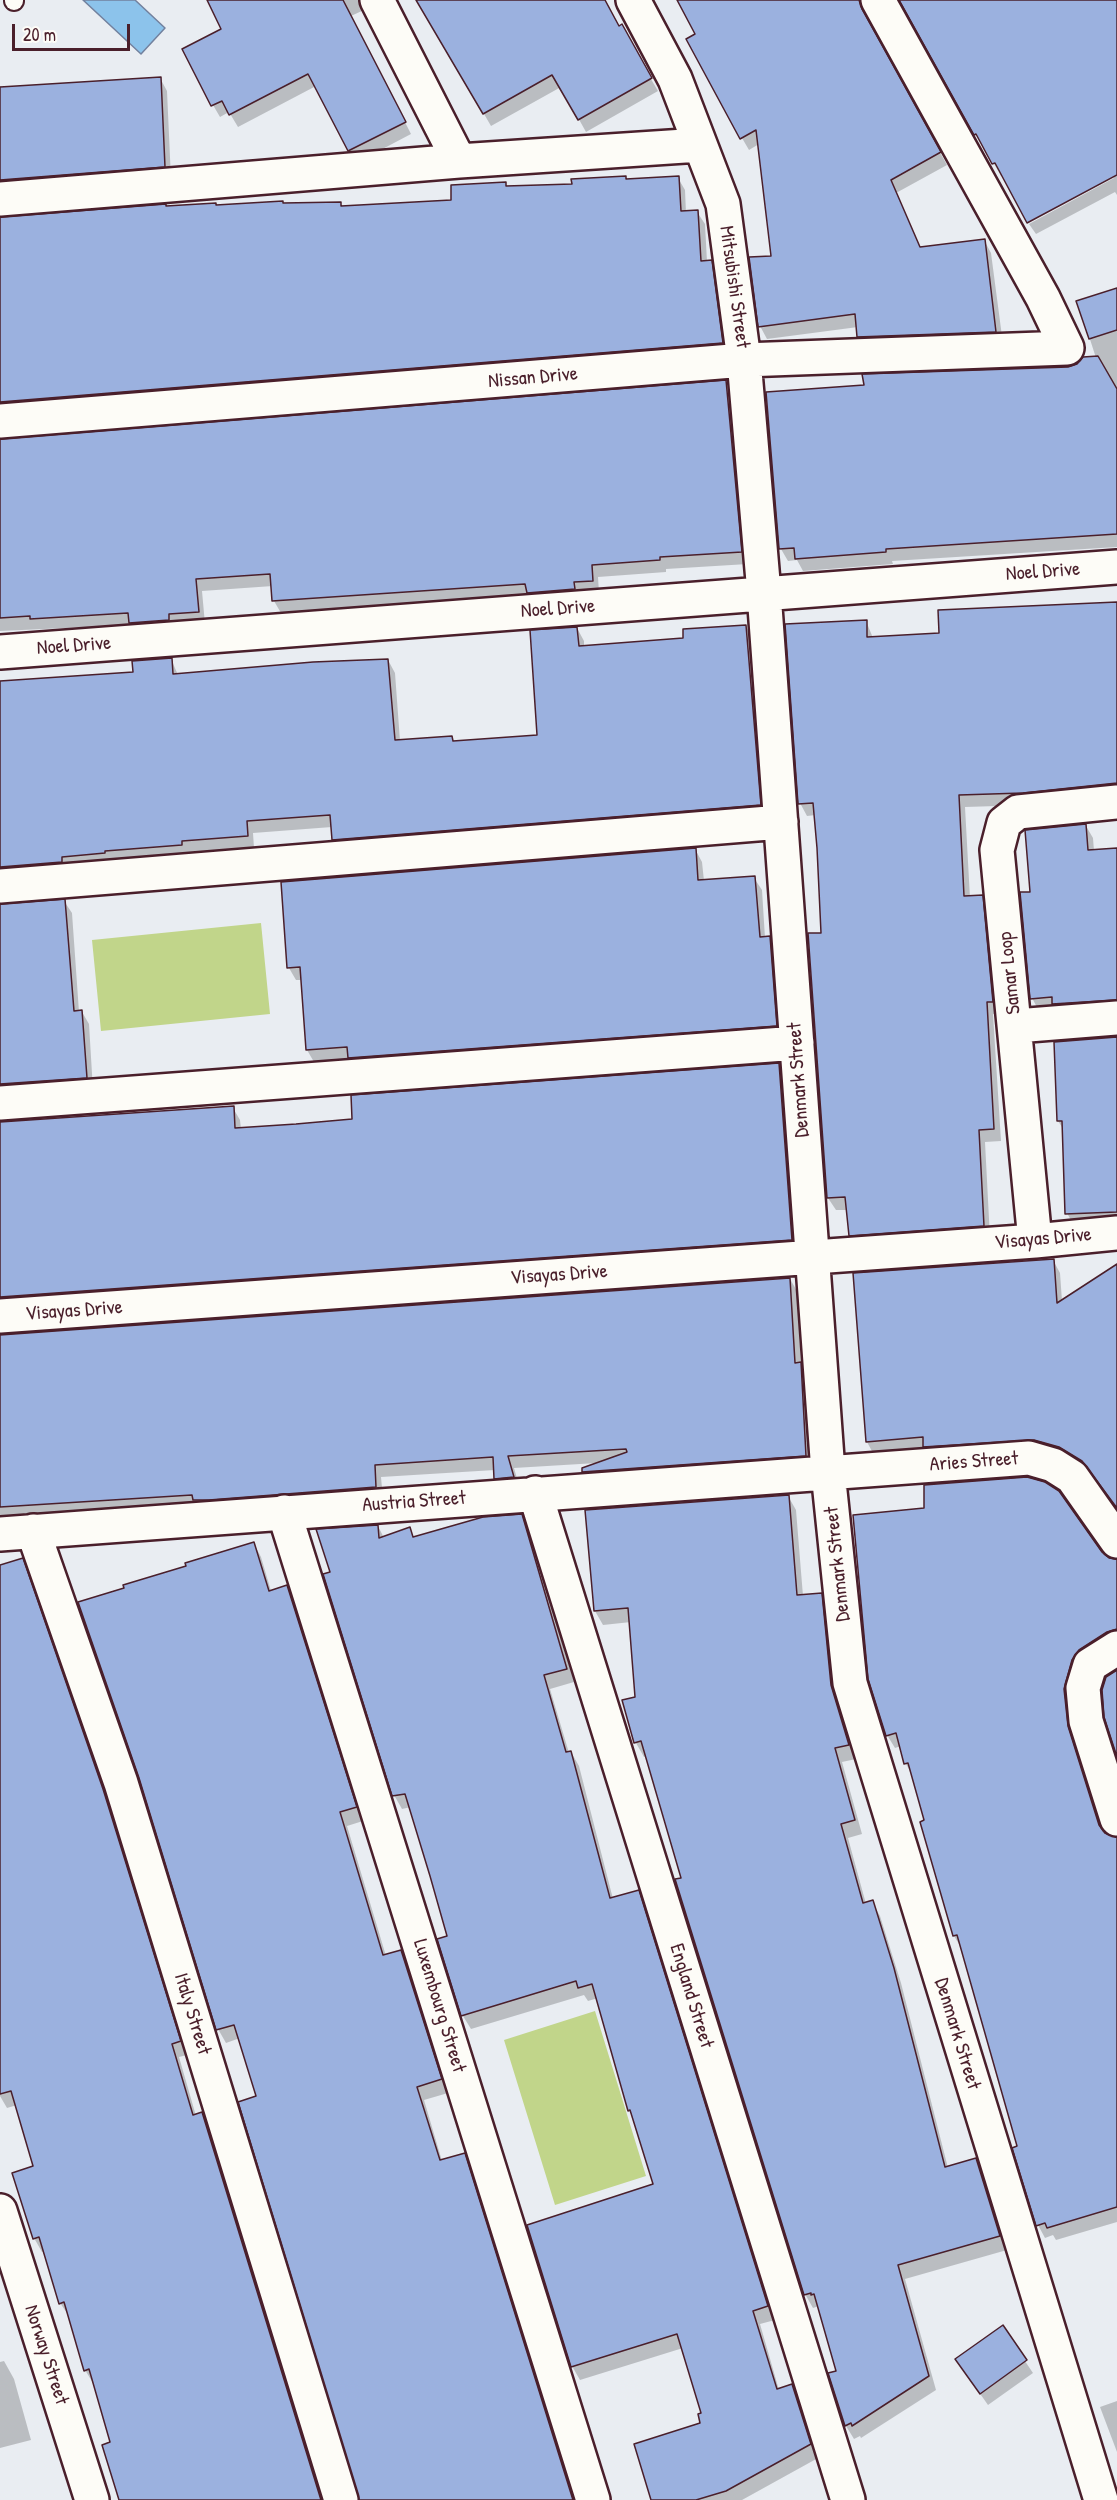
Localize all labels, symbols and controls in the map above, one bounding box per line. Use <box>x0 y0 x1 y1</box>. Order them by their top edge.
scale bar <box>15 12 134 50</box>
text: 20 m <box>23 22 56 47</box>
street label: Mitsubishi Street <box>714 224 754 350</box>
street label: Nissan Drive <box>487 362 579 394</box>
street label: Noel Drive <box>1005 557 1081 587</box>
street label: Noel Drive <box>520 594 596 624</box>
street label: Noel Drive <box>36 631 112 661</box>
street label: Samar Loop <box>994 931 1026 1015</box>
street label: Denmark Street <box>783 1022 815 1138</box>
street label: Visayas Drive <box>993 1223 1093 1255</box>
street label: Visayas Drive <box>510 1260 608 1290</box>
street label: Visayas Drive <box>25 1296 123 1326</box>
street label: Aries Street <box>929 1447 1019 1477</box>
street label: Austria Street <box>362 1486 466 1518</box>
street label: Denmark Street <box>820 1506 856 1622</box>
street label: Luxembourg Street <box>407 1936 471 2076</box>
street label: England Street <box>664 1941 718 2051</box>
street label: Italy Street <box>168 1970 216 2058</box>
street label: Denmark Street <box>929 1975 985 2093</box>
street label: Norway Street <box>19 2302 73 2408</box>

